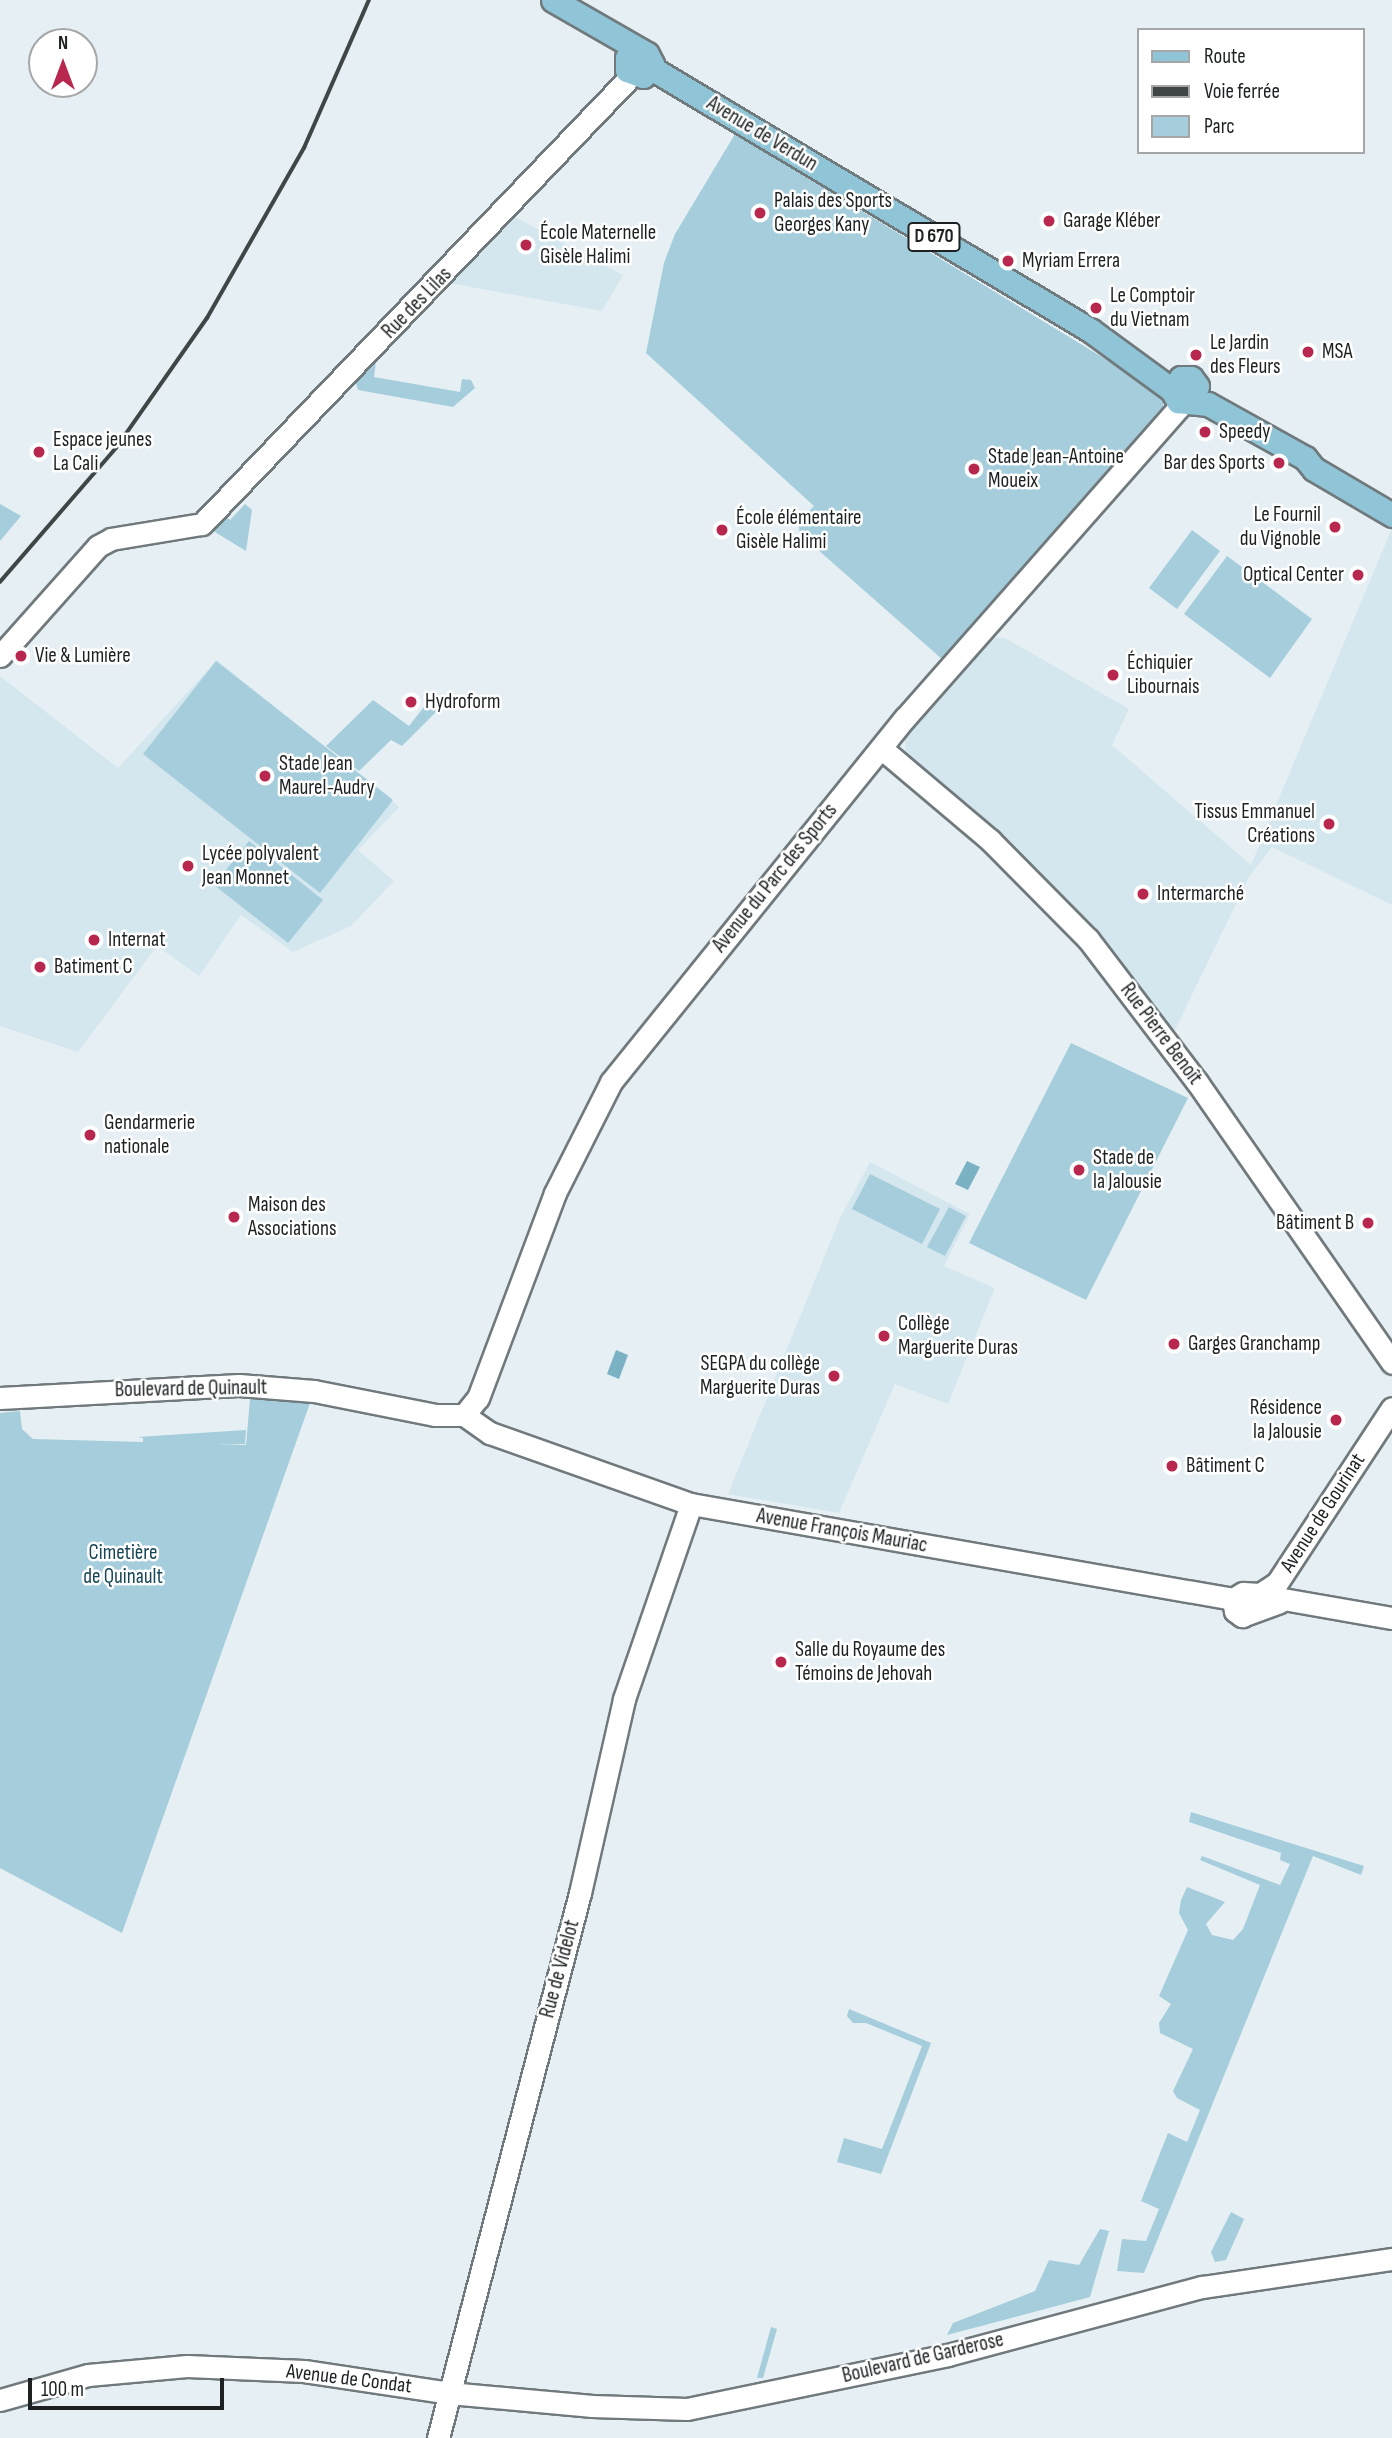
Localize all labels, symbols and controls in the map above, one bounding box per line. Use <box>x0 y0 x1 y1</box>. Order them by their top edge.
north arrow <box>28 28 98 98</box>
legend <box>1136 28 1364 154</box>
text: N <box>58 32 68 55</box>
text: Route <box>1204 44 1246 69</box>
text: Voie ferrée <box>1204 79 1280 104</box>
street label: Avenue de Verdun <box>702 91 822 177</box>
text: Parc <box>1204 114 1235 139</box>
place label: Palais des Sports Georges Kany <box>774 188 892 238</box>
marker: Palais des Sports Georges Kany <box>752 205 768 221</box>
place label: Garage Kléber <box>1063 208 1160 234</box>
marker: Garage Kléber <box>1041 213 1057 229</box>
place label: École Maternelle Gisèle Halimi <box>540 220 656 270</box>
road number: D 670 <box>906 221 962 252</box>
marker: École Maternelle Gisèle Halimi <box>518 237 534 253</box>
place label: Myriam Errera <box>1022 248 1120 274</box>
marker: Myriam Errera <box>1000 253 1016 269</box>
street label: Rue des Lilas <box>377 262 457 344</box>
place label: Le Comptoir du Vietnam <box>1110 283 1195 333</box>
marker: Le Comptoir du Vietnam <box>1088 300 1104 316</box>
place label: Le Jardin des Fleurs <box>1210 330 1280 380</box>
place label: MSA <box>1322 339 1352 365</box>
marker: MSA <box>1300 344 1316 360</box>
marker: Le Jardin des Fleurs <box>1188 347 1204 363</box>
place label: Speedy <box>1219 419 1270 445</box>
marker: Speedy <box>1197 424 1213 440</box>
place label: Espace jeunes La Cali <box>53 427 152 477</box>
marker: Espace jeunes La Cali <box>31 444 47 460</box>
place label: Stade Jean-Antoine Moueix <box>988 444 1124 494</box>
place label: Bar des Sports <box>1164 450 1265 476</box>
marker: Bar des Sports <box>1271 455 1287 471</box>
marker: Stade Jean-Antoine Moueix <box>966 461 982 477</box>
place label: Le Fournil du Vignoble <box>1240 502 1321 552</box>
place label: École élémentaire Gisèle Halimi <box>736 505 862 555</box>
marker: Le Fournil du Vignoble <box>1327 519 1343 535</box>
marker: École élémentaire Gisèle Halimi <box>714 522 730 538</box>
place label: Optical Center <box>1243 562 1344 588</box>
marker: Optical Center <box>1350 567 1366 583</box>
place label: Vie & Lumière <box>35 643 131 669</box>
marker: Vie & Lumière <box>13 648 29 664</box>
place label: Échiquier Libournais <box>1127 650 1199 700</box>
marker: Échiquier Libournais <box>1105 667 1121 683</box>
place label: Hydroform <box>425 689 501 715</box>
marker: Hydroform <box>403 694 419 710</box>
place label: Stade Jean Maurel-Audry <box>279 751 375 801</box>
marker: Stade Jean Maurel-Audry <box>257 768 273 784</box>
street label: Avenue du Parc des Sports <box>707 798 843 958</box>
place label: Tissus Emmanuel Créations <box>1194 799 1315 849</box>
marker: Tissus Emmanuel Créations <box>1321 816 1337 832</box>
place label: Lycée polyvalent Jean Monnet <box>202 841 319 891</box>
marker: Lycée polyvalent Jean Monnet <box>180 858 196 874</box>
place label: Intermarché <box>1157 881 1244 907</box>
marker: Intermarché <box>1135 886 1151 902</box>
place label: Internat <box>108 927 166 953</box>
marker: Internat <box>86 932 102 948</box>
place label: Batiment C <box>54 954 133 980</box>
marker: Batiment C <box>32 959 48 975</box>
street label: Rue Pierre Benoît <box>1115 978 1207 1090</box>
place label: Gendarmerie nationale <box>104 1110 195 1160</box>
marker: Gendarmerie nationale <box>82 1127 98 1143</box>
place label: Stade de la Jalousie <box>1093 1145 1162 1195</box>
marker: Stade de la Jalousie <box>1071 1162 1087 1178</box>
place label: Maison des Associations <box>248 1192 337 1242</box>
marker: Maison des Associations <box>226 1209 242 1225</box>
place label: Bâtiment B <box>1276 1210 1354 1236</box>
marker: Bâtiment B <box>1360 1215 1376 1231</box>
place label: Collège Marguerite Duras <box>898 1311 1018 1361</box>
marker: Collège Marguerite Duras <box>876 1328 892 1344</box>
place label: Garges Granchamp <box>1188 1331 1320 1357</box>
marker: Garges Granchamp <box>1166 1336 1182 1352</box>
place label: SEGPA du collège Marguerite Duras <box>700 1351 820 1401</box>
marker: SEGPA du collège Marguerite Duras <box>826 1368 842 1384</box>
street label: Boulevard de Quinault <box>115 1375 267 1403</box>
place label: Résidence la Jalousie <box>1250 1395 1322 1445</box>
marker: Résidence la Jalousie <box>1328 1412 1344 1428</box>
street label: Avenue de Gourinat <box>1275 1449 1371 1577</box>
place label: Bâtiment C <box>1186 1453 1265 1479</box>
marker: Bâtiment C <box>1164 1458 1180 1474</box>
street label: Avenue François Mauriac <box>755 1504 929 1558</box>
park label: Cimetière de Quinault <box>83 1540 163 1590</box>
place label: Salle du Royaume des Témoins de Jehovah <box>795 1637 945 1687</box>
marker: Salle du Royaume des Témoins de Jehovah <box>773 1654 789 1670</box>
street label: Rue de Videlot <box>535 1917 585 2021</box>
street label: Boulevard de Garderose <box>840 2327 1006 2389</box>
street label: Avenue de Condat <box>285 2359 413 2399</box>
scale bar <box>32 2364 228 2408</box>
text: 100 m <box>41 2377 84 2402</box>

